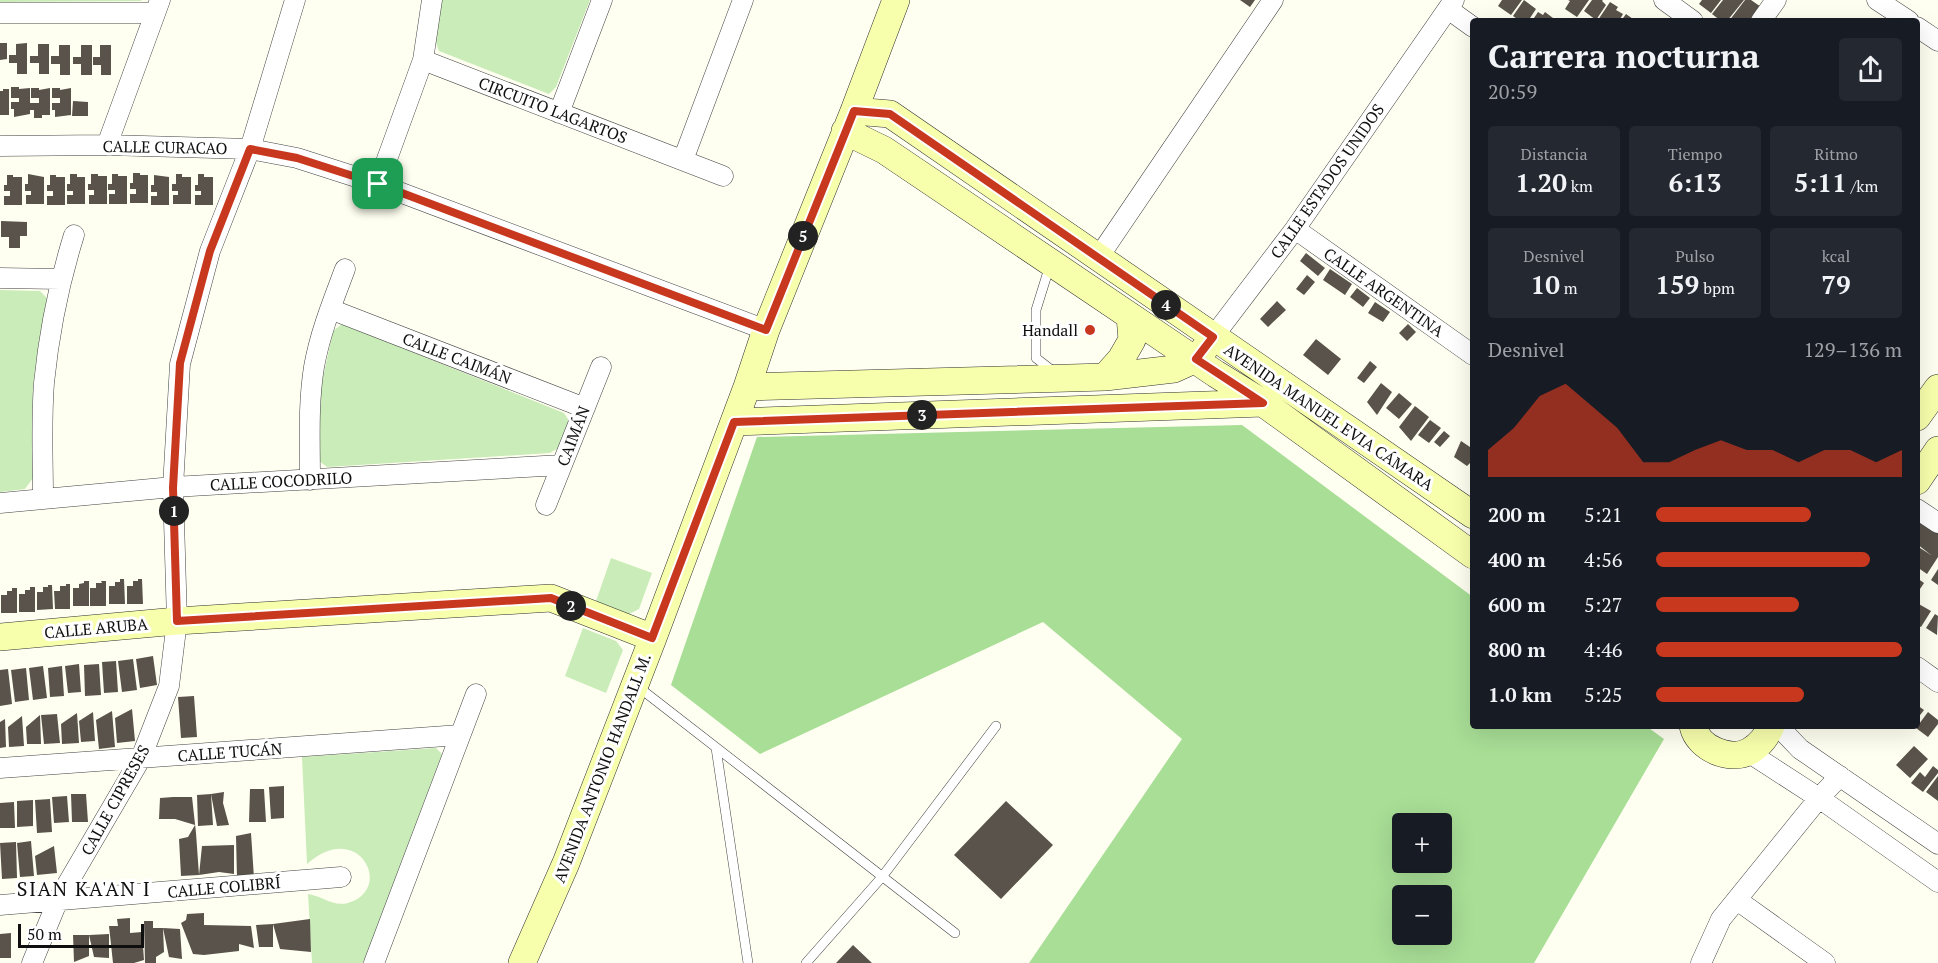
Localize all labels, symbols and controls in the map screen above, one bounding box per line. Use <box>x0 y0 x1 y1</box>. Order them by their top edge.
text: Carrera nocturna <box>1488 34 1760 77</box>
button: share <box>1839 38 1902 101</box>
street label: CIRCUITO LAGARTOS <box>475 71 631 149</box>
text: 20:59 <box>1488 78 1537 105</box>
street label: CALLE ESTADOS UNIDOS <box>1265 99 1389 263</box>
street label: CALLE CURACAO <box>102 135 228 159</box>
text: Distancia <box>1521 143 1587 165</box>
text: Tiempo <box>1668 143 1722 165</box>
text: Ritmo <box>1814 143 1858 165</box>
pin <box>352 158 403 209</box>
text: 1.20 <box>1515 165 1567 199</box>
text: 6:13 <box>1669 165 1722 199</box>
text: 5:11 <box>1794 165 1847 199</box>
icon: arrive <box>361 167 394 200</box>
text: km <box>1567 175 1593 197</box>
text: /km <box>1847 175 1878 197</box>
pin: 5 <box>788 221 818 251</box>
text: 5 <box>798 225 808 247</box>
street label: CALLE ARGENTINA <box>1319 242 1449 342</box>
text: Desnivel <box>1523 245 1585 267</box>
text: Pulso <box>1675 245 1715 267</box>
text: kcal <box>1822 245 1850 267</box>
text: 10 <box>1530 267 1560 301</box>
text: 159 <box>1655 267 1699 301</box>
text: 79 <box>1821 267 1851 301</box>
text: m <box>1560 277 1578 299</box>
text: bpm <box>1699 277 1735 299</box>
pin: 4 <box>1151 290 1181 320</box>
text: 4 <box>1161 294 1171 316</box>
place label: Handall <box>1022 319 1078 341</box>
marker: Handall <box>1083 323 1097 337</box>
street label: CALLE CAIMÁN <box>400 327 515 389</box>
text: Desnivel <box>1488 336 1565 363</box>
text: 129–136 m <box>1803 336 1902 363</box>
street label: AVENIDA MANUEL EVIA CÁMARA <box>1220 338 1438 496</box>
pin: 3 <box>907 400 937 430</box>
street label: CAIMÁN <box>551 402 595 469</box>
text: 3 <box>917 404 927 426</box>
street label: CALLE COCODRILO <box>209 466 353 496</box>
pin: 1 <box>159 496 189 526</box>
text: 1 <box>169 500 179 522</box>
text: 200 m <box>1488 501 1546 528</box>
text: 5:21 <box>1584 501 1623 528</box>
text: 400 m <box>1488 546 1546 573</box>
text: 4:56 <box>1584 546 1623 573</box>
pin: 2 <box>556 591 586 621</box>
text: 600 m <box>1488 591 1546 618</box>
text: 5:27 <box>1584 591 1623 618</box>
text: 2 <box>566 595 576 617</box>
street label: CALLE ARUBA <box>43 613 149 643</box>
text: 800 m <box>1488 636 1546 663</box>
text: 4:46 <box>1584 636 1623 663</box>
street label: AVENIDA ANTONIO HANDALL M. <box>548 650 656 886</box>
text: 1.0 km <box>1488 681 1552 708</box>
text: 5:25 <box>1584 681 1623 708</box>
street label: CALLE TUCÁN <box>177 737 283 767</box>
street label: CALLE CIPRESES <box>76 741 154 859</box>
map controls <box>1392 813 1452 945</box>
button: + <box>1392 813 1452 873</box>
street label: CALLE COLIBRÍ <box>167 871 282 903</box>
district label: SIAN KA'AN I <box>17 875 151 902</box>
button: − <box>1392 885 1452 945</box>
scale bar <box>18 921 144 948</box>
text: 50 m <box>27 923 62 945</box>

